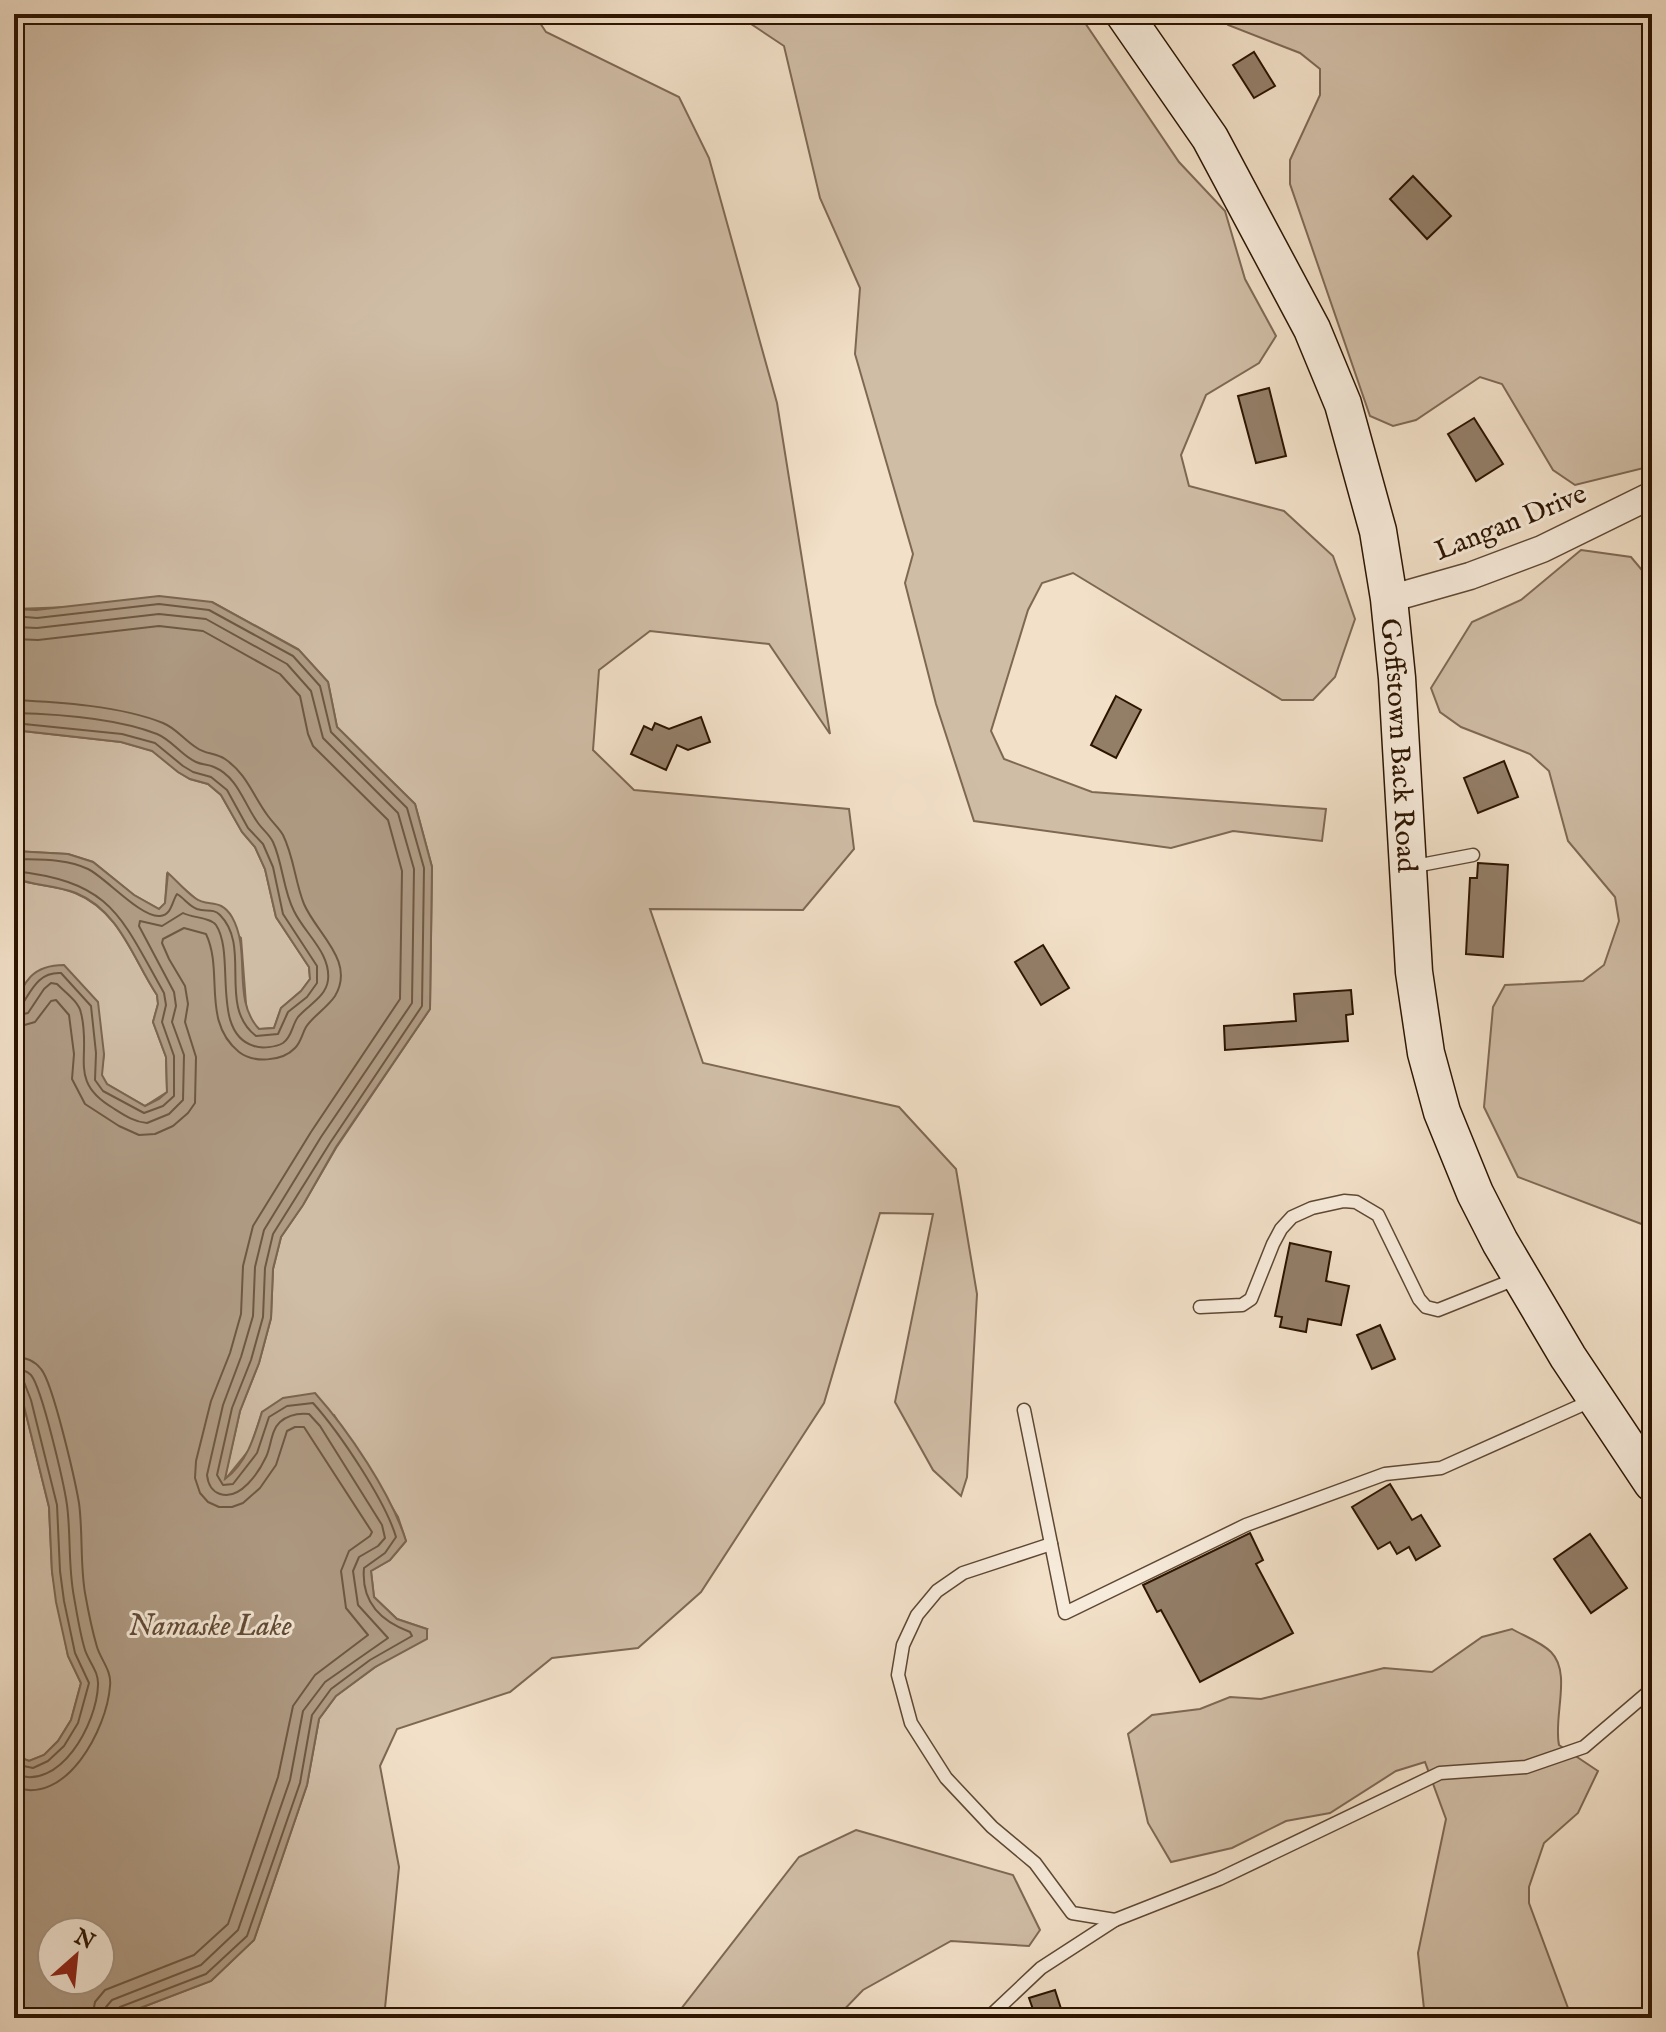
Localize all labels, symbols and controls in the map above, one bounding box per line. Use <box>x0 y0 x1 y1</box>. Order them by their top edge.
street label: Langan Drive <box>1430 477 1592 570</box>
street label: Goffstown Back Road <box>1371 617 1423 874</box>
water label: Namaske Lake <box>128 1608 292 1646</box>
north arrow <box>36 1916 116 1996</box>
text: N <box>68 1923 99 1957</box>

